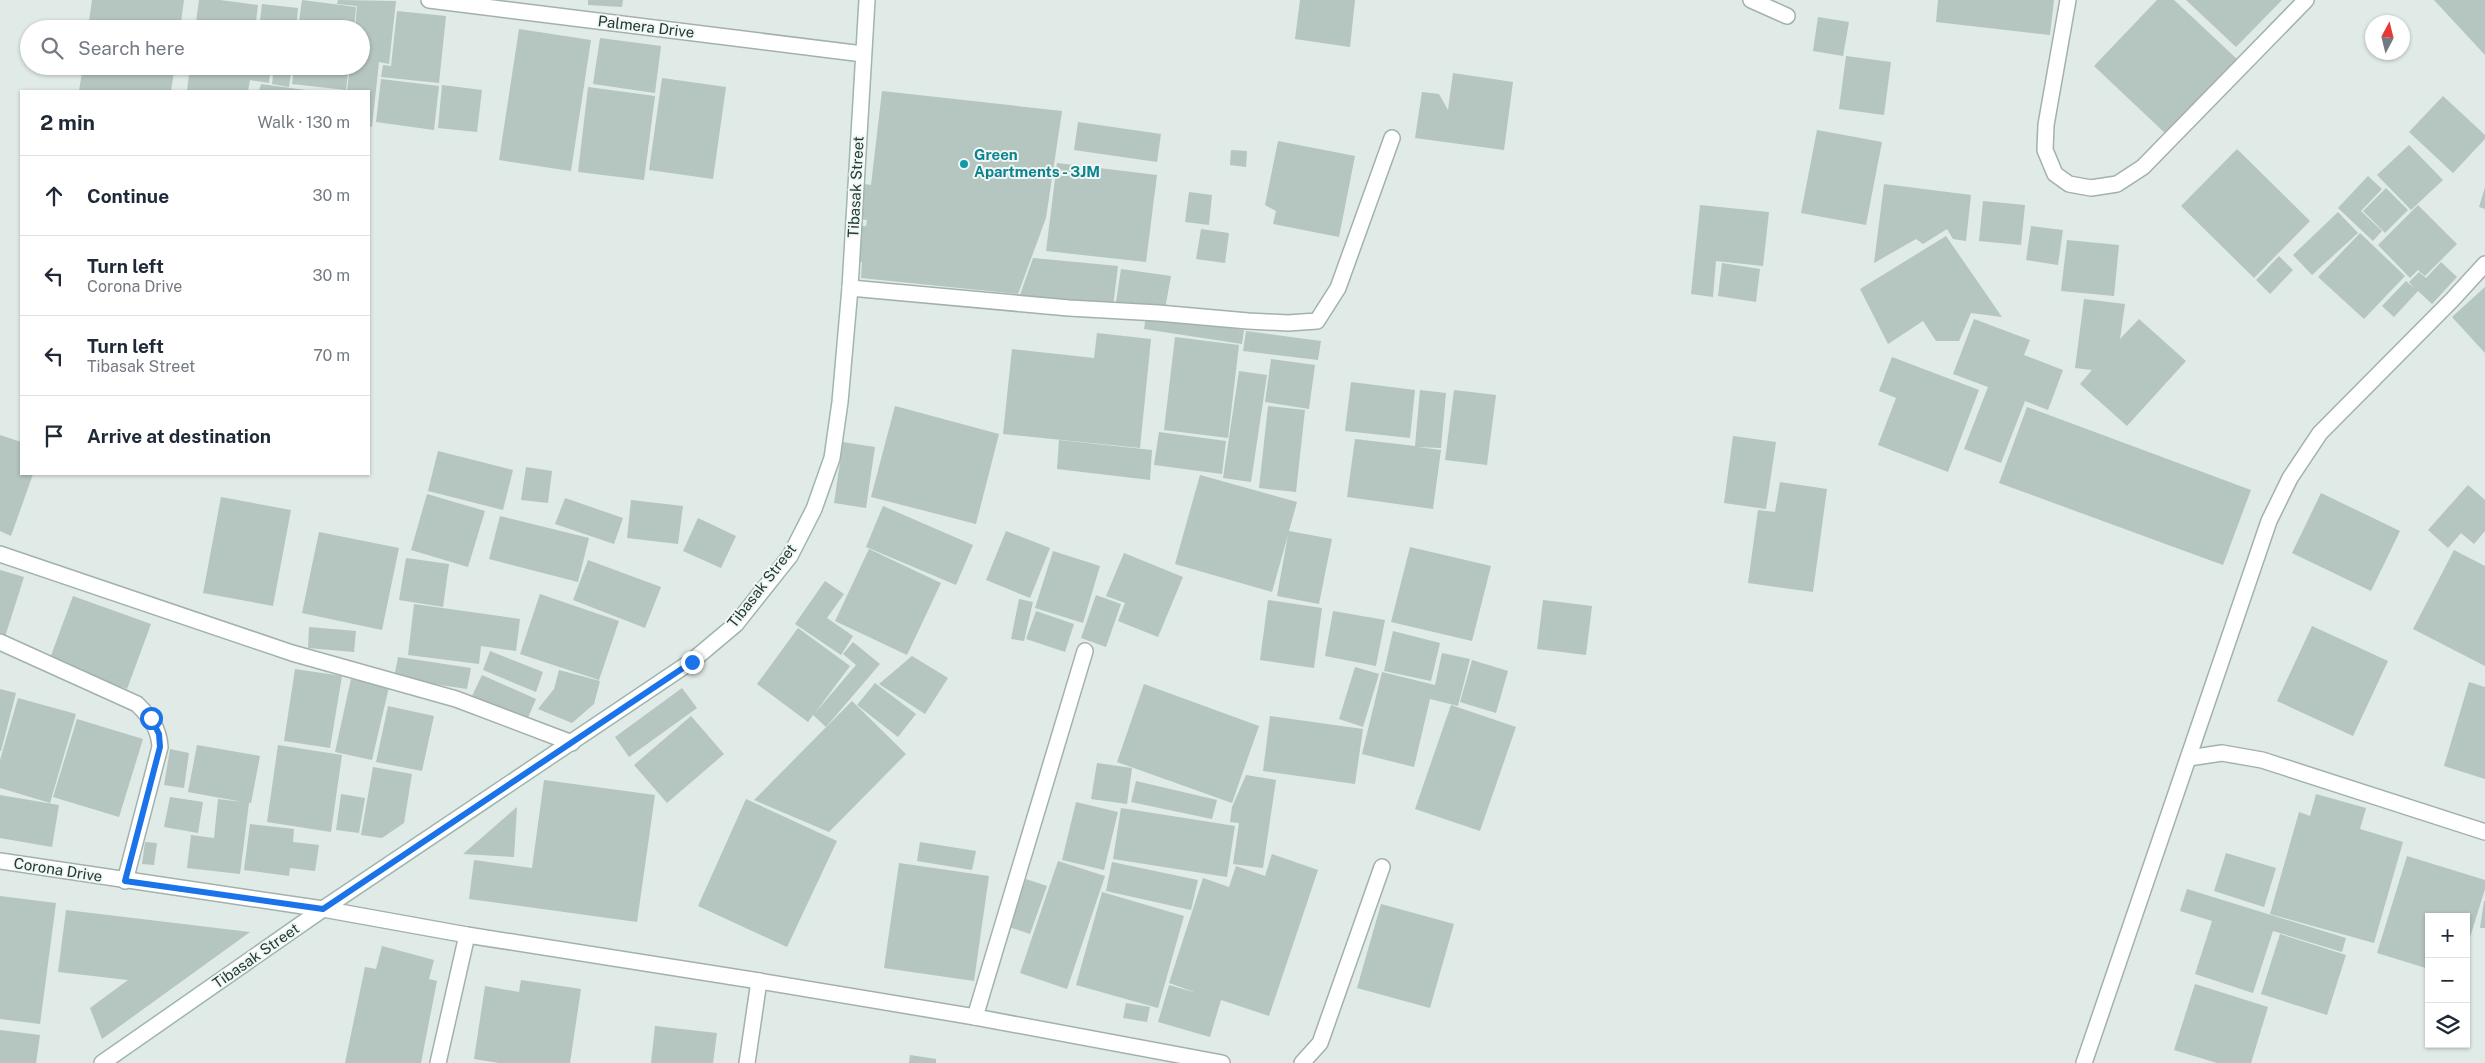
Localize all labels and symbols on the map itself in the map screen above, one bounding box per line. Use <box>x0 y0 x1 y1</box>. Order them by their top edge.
street label: Palmera Drive <box>597 12 695 41</box>
north arrow <box>2365 15 2410 60</box>
street label: Tibasak Street <box>844 136 867 238</box>
place label: Green Apartments - 3JM <box>974 146 1100 180</box>
marker: Green Apartments - 3JM <box>958 158 970 170</box>
street label: Tibasak Street <box>724 540 800 631</box>
route end <box>681 651 704 674</box>
route start <box>140 707 163 730</box>
street label: Corona Drive <box>13 854 104 885</box>
street label: Tibasak Street <box>209 919 302 992</box>

